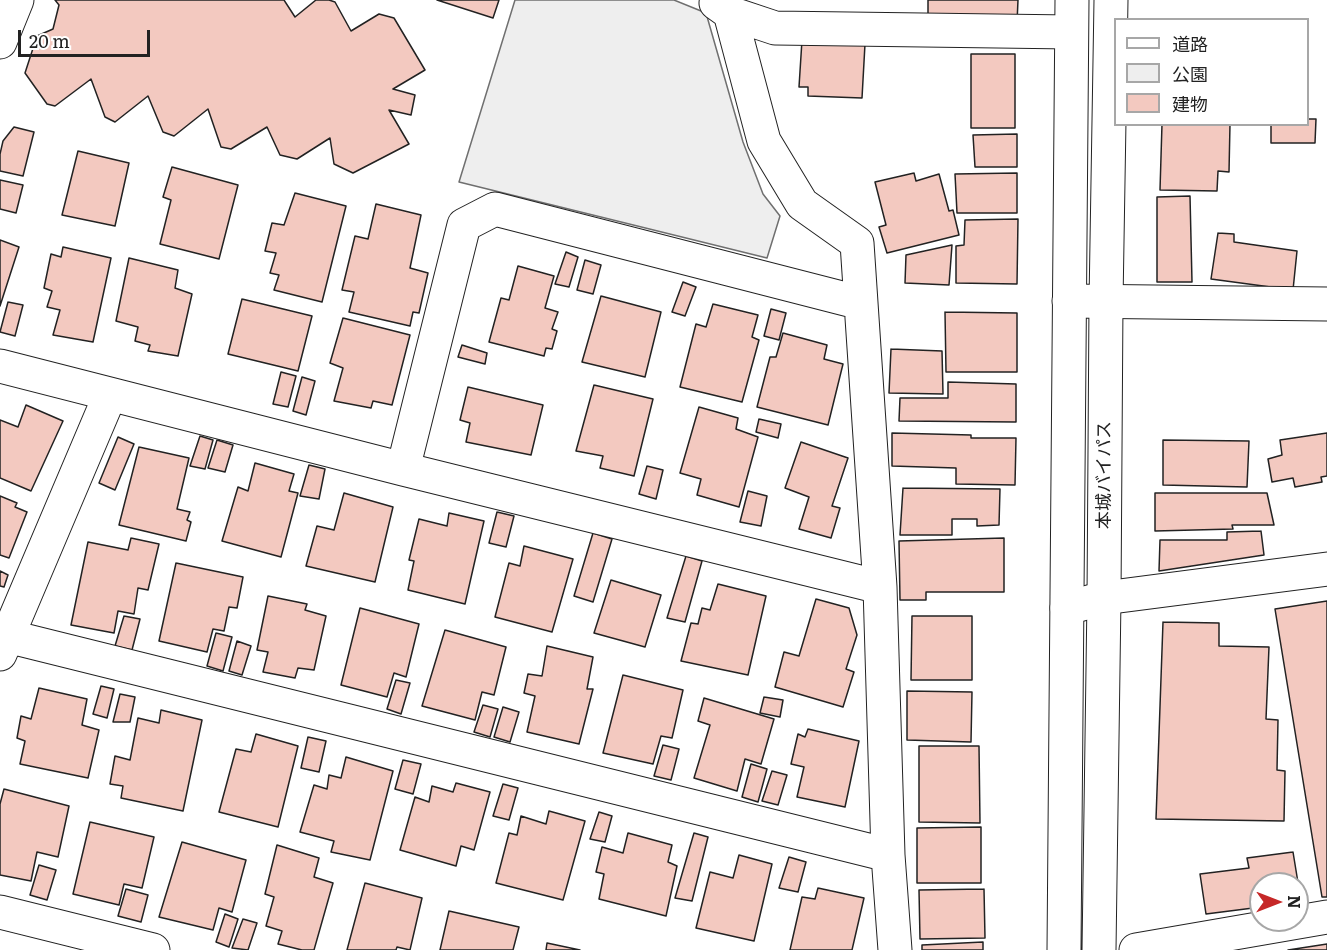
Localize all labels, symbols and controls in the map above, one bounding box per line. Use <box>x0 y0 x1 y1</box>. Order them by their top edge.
scale bar <box>21 18 153 56</box>
legend <box>1114 18 1309 126</box>
text: 20 m <box>29 27 70 54</box>
text: 道路 <box>1172 30 1208 57</box>
text: 公園 <box>1172 60 1208 87</box>
text: 建物 <box>1172 90 1208 117</box>
street label: 本城バイパス <box>1094 421 1116 529</box>
north arrow <box>1249 872 1309 932</box>
text: N <box>1283 895 1307 909</box>

